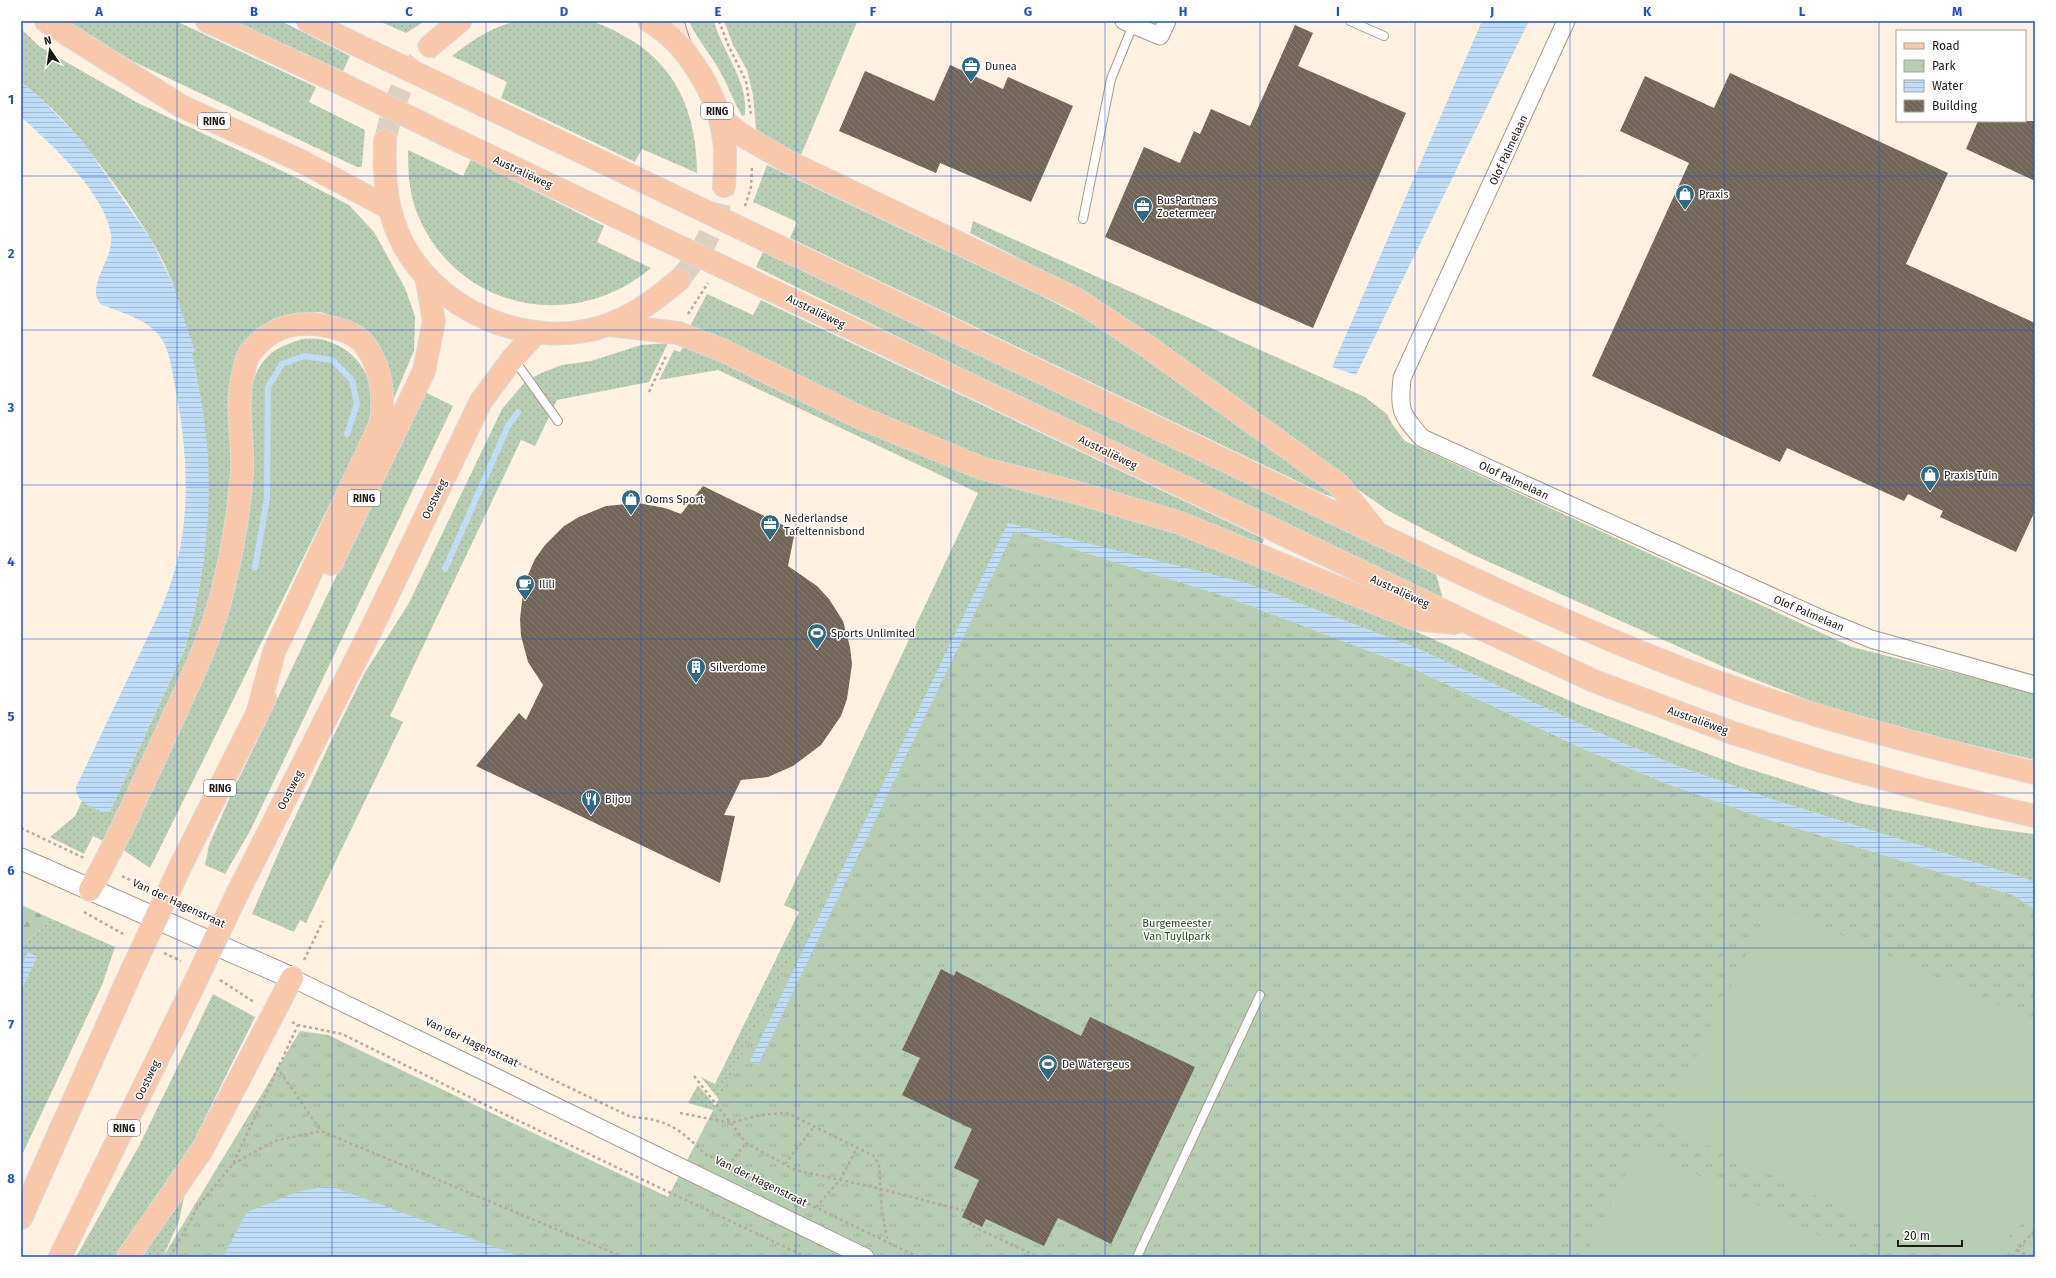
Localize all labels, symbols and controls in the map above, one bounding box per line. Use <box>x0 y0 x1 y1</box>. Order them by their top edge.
text: A <box>94 4 103 19</box>
text: B <box>250 4 258 19</box>
text: C <box>405 4 413 19</box>
text: D <box>560 4 569 19</box>
text: E <box>715 4 722 19</box>
text: F <box>870 4 877 19</box>
text: G <box>1024 4 1032 19</box>
text: H <box>1179 4 1187 19</box>
text: I <box>1336 4 1340 19</box>
text: J <box>1489 4 1494 19</box>
text: K <box>1643 4 1652 19</box>
text: L <box>1799 4 1806 19</box>
text: M <box>1952 4 1962 19</box>
north arrow <box>30 30 70 70</box>
legend <box>1896 30 2026 122</box>
text: N <box>43 34 53 48</box>
text: Road <box>1932 39 1960 53</box>
office icon: Dunea <box>960 55 982 83</box>
text: Park <box>1932 59 1956 73</box>
place label: Dunea <box>985 60 1017 73</box>
text: Water <box>1932 79 1964 93</box>
text: 1 <box>8 92 14 107</box>
text: Building <box>1932 99 1978 113</box>
road number: RING <box>701 103 733 119</box>
road number: RING <box>198 113 230 129</box>
street label: Olof Palmelaan <box>1487 113 1530 187</box>
street label: Australiëweg <box>491 153 555 192</box>
shop icon: Praxis <box>1674 183 1696 211</box>
place label: Praxis <box>1699 188 1729 201</box>
place label: BusPartners Zoetermeer <box>1157 194 1217 220</box>
office icon: BusPartners Zoetermeer <box>1132 195 1154 223</box>
text: 2 <box>8 246 15 261</box>
street label: Australiëweg <box>784 292 847 331</box>
text: 3 <box>7 400 15 415</box>
street label: Australiëweg <box>1076 433 1139 472</box>
street label: Olof Palmelaan <box>1477 459 1551 502</box>
shop icon: Praxis Tuin <box>1919 464 1941 492</box>
place label: Praxis Tuin <box>1944 469 1998 482</box>
street label: Oostweg <box>419 477 450 521</box>
shop icon: Ooms Sport <box>620 488 642 516</box>
road number: RING <box>348 490 380 506</box>
place label: Ooms Sport <box>645 493 704 506</box>
place label: Nederlandse Tafeltennisbond <box>784 512 865 538</box>
office icon: Nederlandse Tafeltennisbond <box>759 513 781 541</box>
text: 4 <box>7 554 15 569</box>
street label: Australiëweg <box>1368 572 1432 611</box>
cafe icon: Ilili <box>514 573 536 601</box>
place label: Ilili <box>539 578 555 591</box>
street label: Olof Palmelaan <box>1771 593 1846 634</box>
sports icon: Sports Unlimited <box>806 622 828 650</box>
place label: Sports Unlimited <box>831 627 915 640</box>
building icon: Silverdome <box>685 656 707 684</box>
place label: Silverdome <box>710 661 766 674</box>
street label: Australiëweg <box>1666 704 1730 738</box>
text: 5 <box>8 709 15 724</box>
street label: Oostweg <box>275 768 306 812</box>
road number: RING <box>204 780 236 796</box>
restaurant icon: Bijou <box>580 788 602 816</box>
place label: Bijou <box>605 793 631 806</box>
text: 6 <box>7 863 15 878</box>
street label: Van der Hagenstraat <box>130 876 227 931</box>
park label: Burgemeester Van Tuyllpark <box>1142 917 1212 943</box>
street label: Van der Hagenstraat <box>423 1015 520 1070</box>
text: 7 <box>8 1017 14 1032</box>
sports icon: De Watergeus <box>1037 1053 1059 1081</box>
street label: Oostweg <box>132 1058 163 1102</box>
place label: De Watergeus <box>1062 1058 1130 1071</box>
road number: RING <box>108 1120 140 1136</box>
street label: Van der Hagenstraat <box>713 1153 809 1209</box>
text: 8 <box>7 1171 15 1186</box>
scale bar <box>1898 1222 1962 1248</box>
text: 20 m <box>1904 1229 1930 1243</box>

